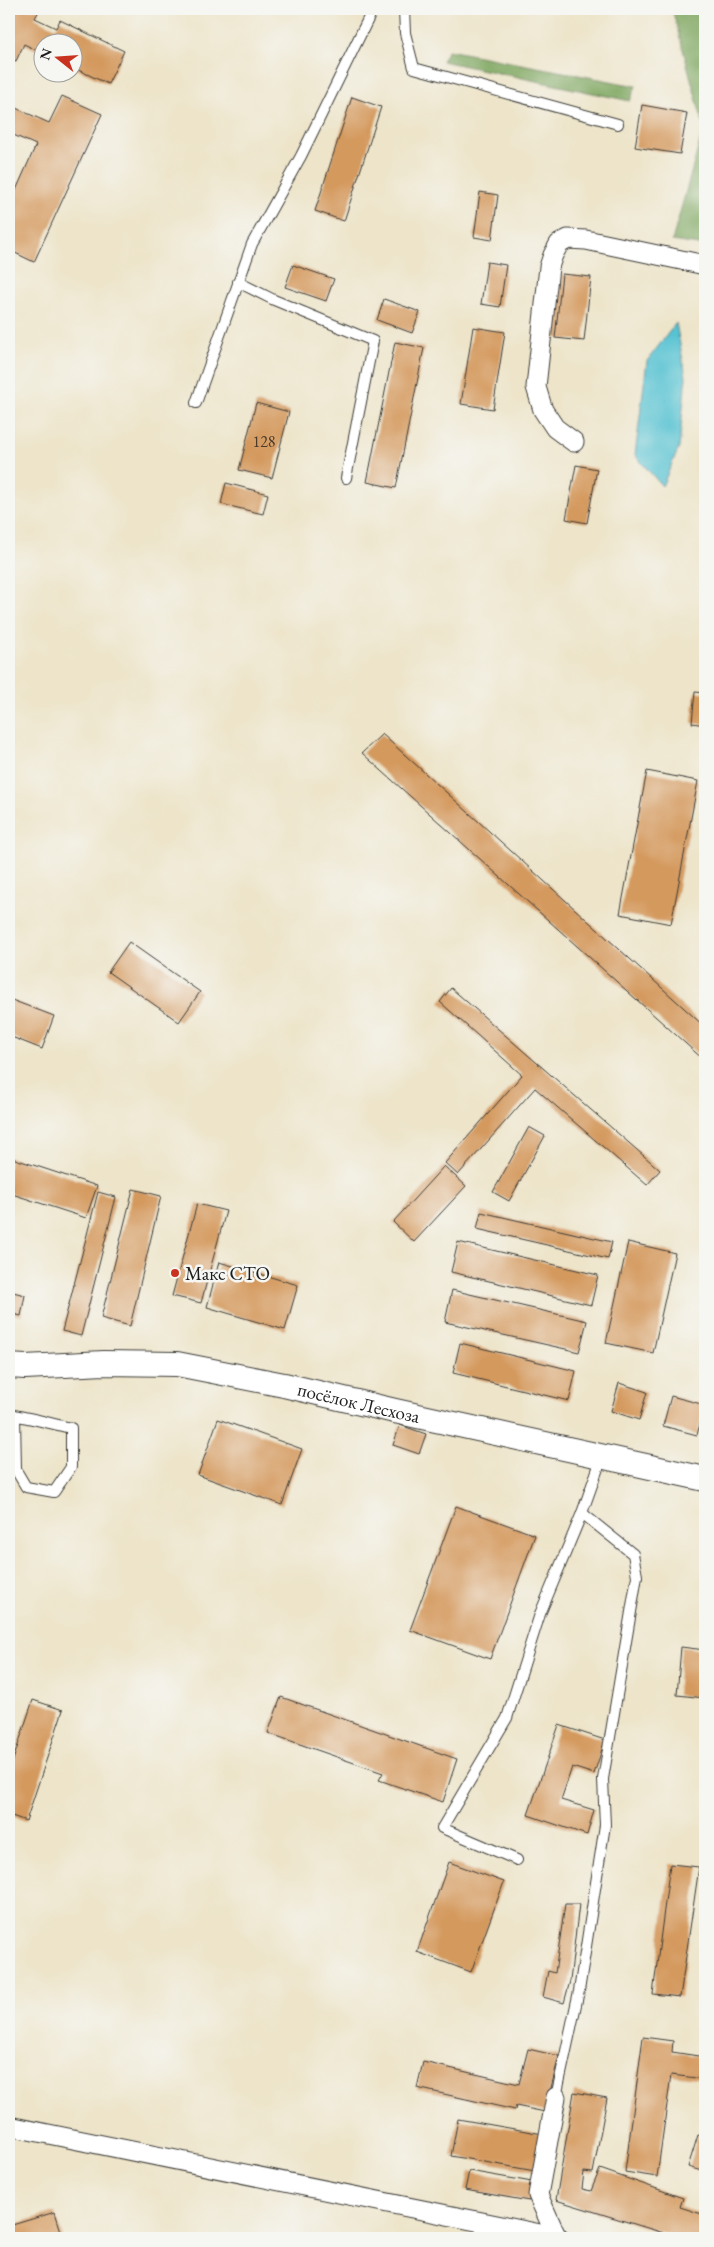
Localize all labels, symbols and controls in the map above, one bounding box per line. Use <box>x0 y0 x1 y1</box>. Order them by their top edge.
north arrow <box>32 32 82 82</box>
text: N <box>35 46 56 62</box>
house number: 128 <box>252 431 276 452</box>
place label: Макс СТО <box>185 1261 270 1286</box>
marker: Макс СТО <box>169 1267 181 1279</box>
street label: посёлок Лесхоза <box>295 1376 423 1429</box>

